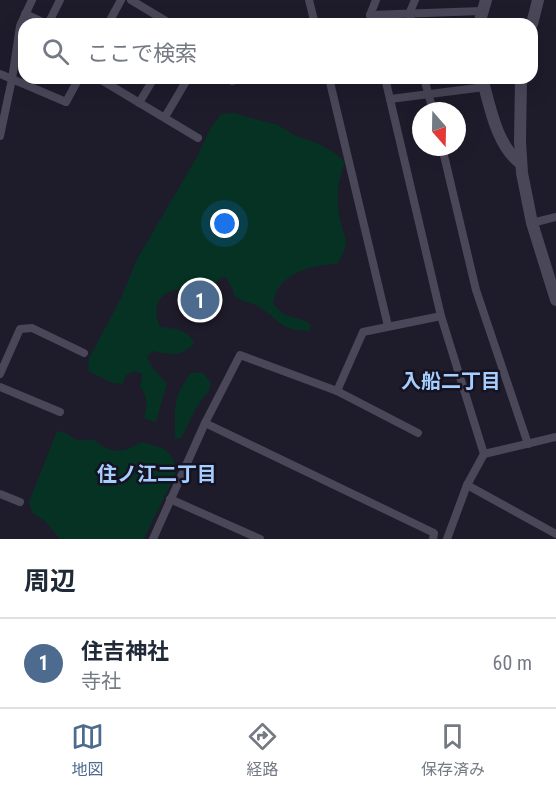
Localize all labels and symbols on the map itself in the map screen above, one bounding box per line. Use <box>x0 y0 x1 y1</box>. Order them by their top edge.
north arrow <box>412 102 466 156</box>
your location <box>210 209 239 238</box>
pin: 1 <box>180 278 220 322</box>
district label: 入船二丁目 <box>401 369 501 393</box>
district label: 住ノ江二丁目 <box>97 462 217 486</box>

